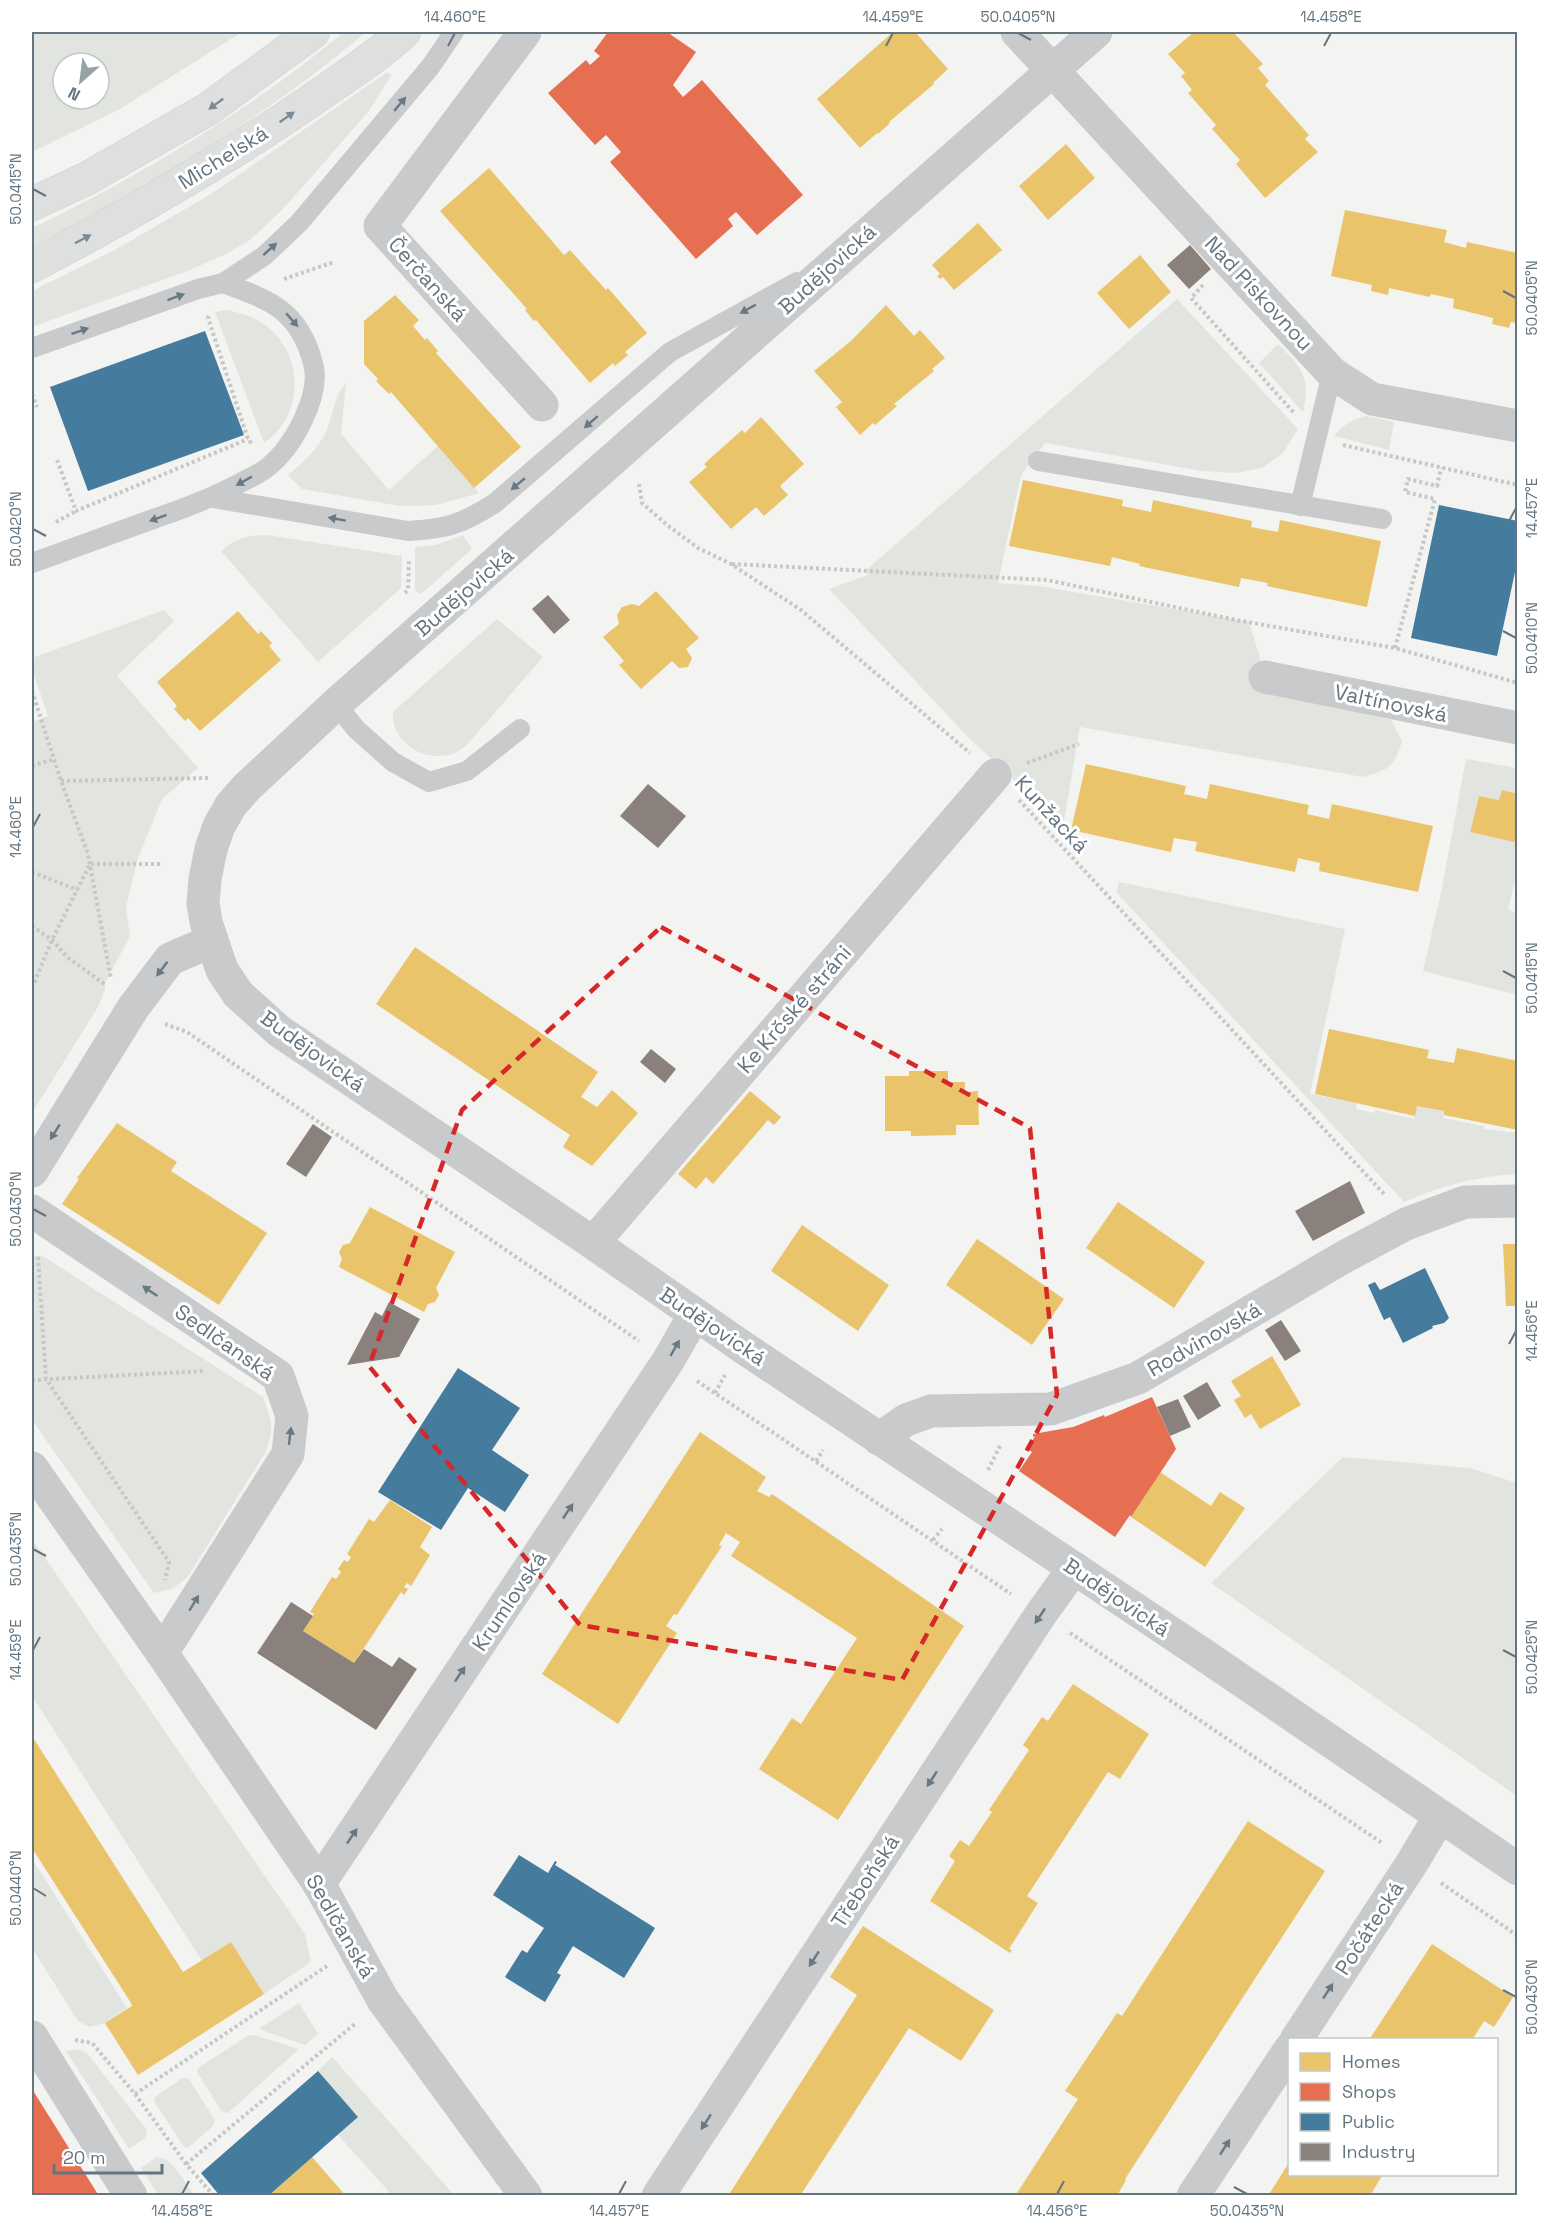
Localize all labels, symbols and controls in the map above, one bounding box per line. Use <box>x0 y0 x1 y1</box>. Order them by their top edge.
text: 14.460°E <box>424 7 486 26</box>
text: 14.459°E <box>862 7 924 26</box>
text: 50.0405°N <box>980 7 1056 26</box>
text: 14.458°E <box>1300 7 1362 26</box>
north arrow <box>51 51 111 111</box>
text: N <box>65 82 84 106</box>
one-way arrow <box>393 96 406 112</box>
one-way arrow <box>208 97 223 109</box>
one-way arrow <box>278 111 294 123</box>
street label: Michelská <box>173 119 273 195</box>
text: 50.0415°N <box>6 153 25 225</box>
street label: Budějovická <box>772 218 882 320</box>
street label: Nad Pískovnou <box>1199 230 1319 356</box>
street label: Čerčanská <box>383 231 473 327</box>
one-way arrow <box>75 234 92 244</box>
one-way arrow <box>263 243 277 257</box>
text: 50.0405°N <box>1522 260 1541 336</box>
one-way arrow <box>167 292 185 302</box>
one-way arrow <box>740 304 757 314</box>
one-way arrow <box>285 312 298 327</box>
one-way arrow <box>72 326 90 335</box>
one-way arrow <box>584 415 599 428</box>
one-way arrow <box>235 476 252 486</box>
one-way arrow <box>510 478 526 491</box>
text: 14.457°E <box>1522 478 1541 538</box>
text: 50.0420°N <box>6 491 25 567</box>
one-way arrow <box>149 513 167 523</box>
one-way arrow <box>327 514 346 523</box>
street label: Budějovická <box>409 542 519 642</box>
text: 50.0410°N <box>1522 602 1541 674</box>
street label: Valtínovská <box>1332 678 1450 728</box>
street label: Kunžacká <box>1009 769 1095 859</box>
text: 14.460°E <box>6 796 25 858</box>
street label: Ke Krčské stráni <box>731 939 857 1079</box>
text: 50.0415°N <box>1522 942 1541 1014</box>
one-way arrow <box>156 961 168 977</box>
street label: Budějovická <box>255 1004 371 1098</box>
one-way arrow <box>49 1124 60 1140</box>
text: 50.0430°N <box>6 1171 25 1247</box>
street label: Budějovická <box>655 1281 771 1371</box>
one-way arrow <box>142 1286 158 1297</box>
street label: Rodvinovská <box>1142 1296 1266 1382</box>
street label: Sedlčanská <box>170 1298 280 1386</box>
text: 14.456°E <box>1522 1300 1541 1362</box>
one-way arrow <box>670 1339 680 1356</box>
one-way arrow <box>285 1426 295 1445</box>
one-way arrow <box>562 1503 573 1519</box>
text: 50.0435°N <box>6 1512 25 1586</box>
street label: Krumlovská <box>466 1546 552 1656</box>
street label: Budějovická <box>1059 1552 1175 1642</box>
one-way arrow <box>188 1595 199 1611</box>
one-way arrow <box>1035 1608 1046 1624</box>
text: 14.459°E <box>6 1619 25 1681</box>
text: 50.0425°N <box>1522 1620 1541 1694</box>
one-way arrow <box>454 1666 466 1682</box>
one-way arrow <box>927 1771 938 1787</box>
one-way arrow <box>347 1828 358 1844</box>
street label: Třeboňská <box>825 1829 905 1933</box>
text: 50.0440°N <box>6 1850 25 1926</box>
street label: Sedlčanská <box>300 1869 382 1983</box>
street label: Počátecká <box>1329 1876 1409 1980</box>
one-way arrow <box>808 1951 819 1967</box>
text: 50.0430°N <box>1522 1959 1541 2035</box>
one-way arrow <box>1322 1983 1334 1999</box>
legend <box>1288 2038 1498 2176</box>
text: Homes <box>1342 2050 1401 2073</box>
text: Shops <box>1342 2080 1396 2103</box>
text: Public <box>1342 2110 1395 2133</box>
one-way arrow <box>701 2114 712 2130</box>
scale bar <box>54 2137 162 2175</box>
one-way arrow <box>1219 2139 1231 2155</box>
text: Industry <box>1342 2140 1415 2163</box>
text: 20 m <box>63 2146 106 2169</box>
text: 14.458°E <box>151 2201 213 2220</box>
text: 14.457°E <box>589 2201 649 2220</box>
text: 14.456°E <box>1026 2201 1088 2220</box>
text: 50.0435°N <box>1210 2201 1284 2220</box>

